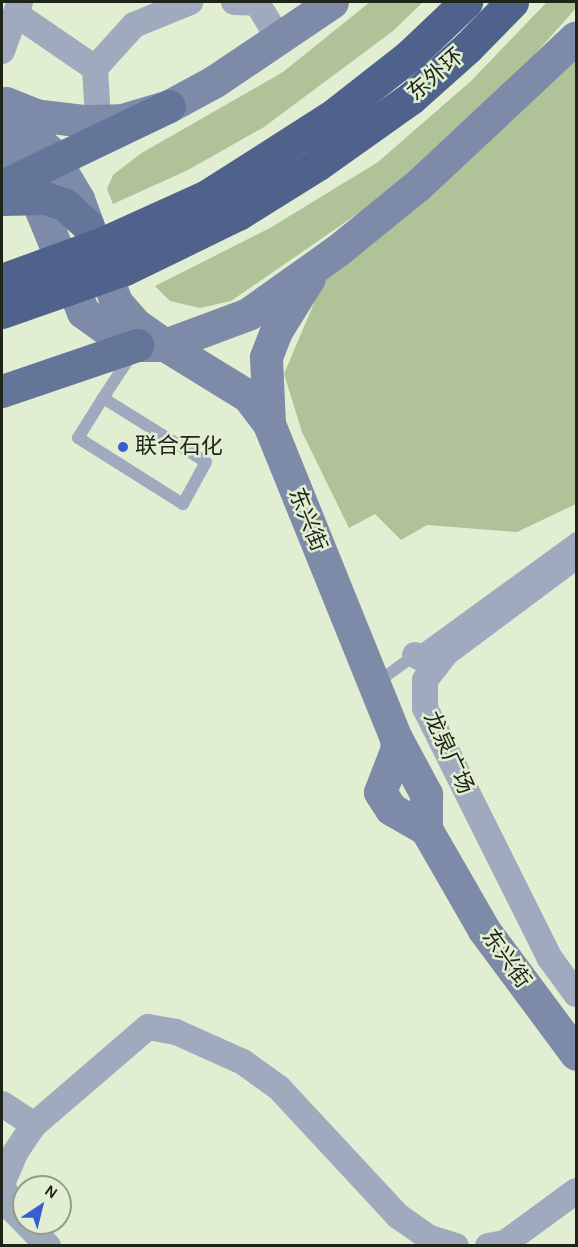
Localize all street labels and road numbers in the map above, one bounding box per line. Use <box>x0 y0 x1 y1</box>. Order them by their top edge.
street label: 东外环 <box>402 43 470 107</box>
street label: 东兴街 <box>282 484 332 556</box>
street label: 龙泉广场 <box>417 708 479 798</box>
street label: 东兴街 <box>476 925 536 993</box>

